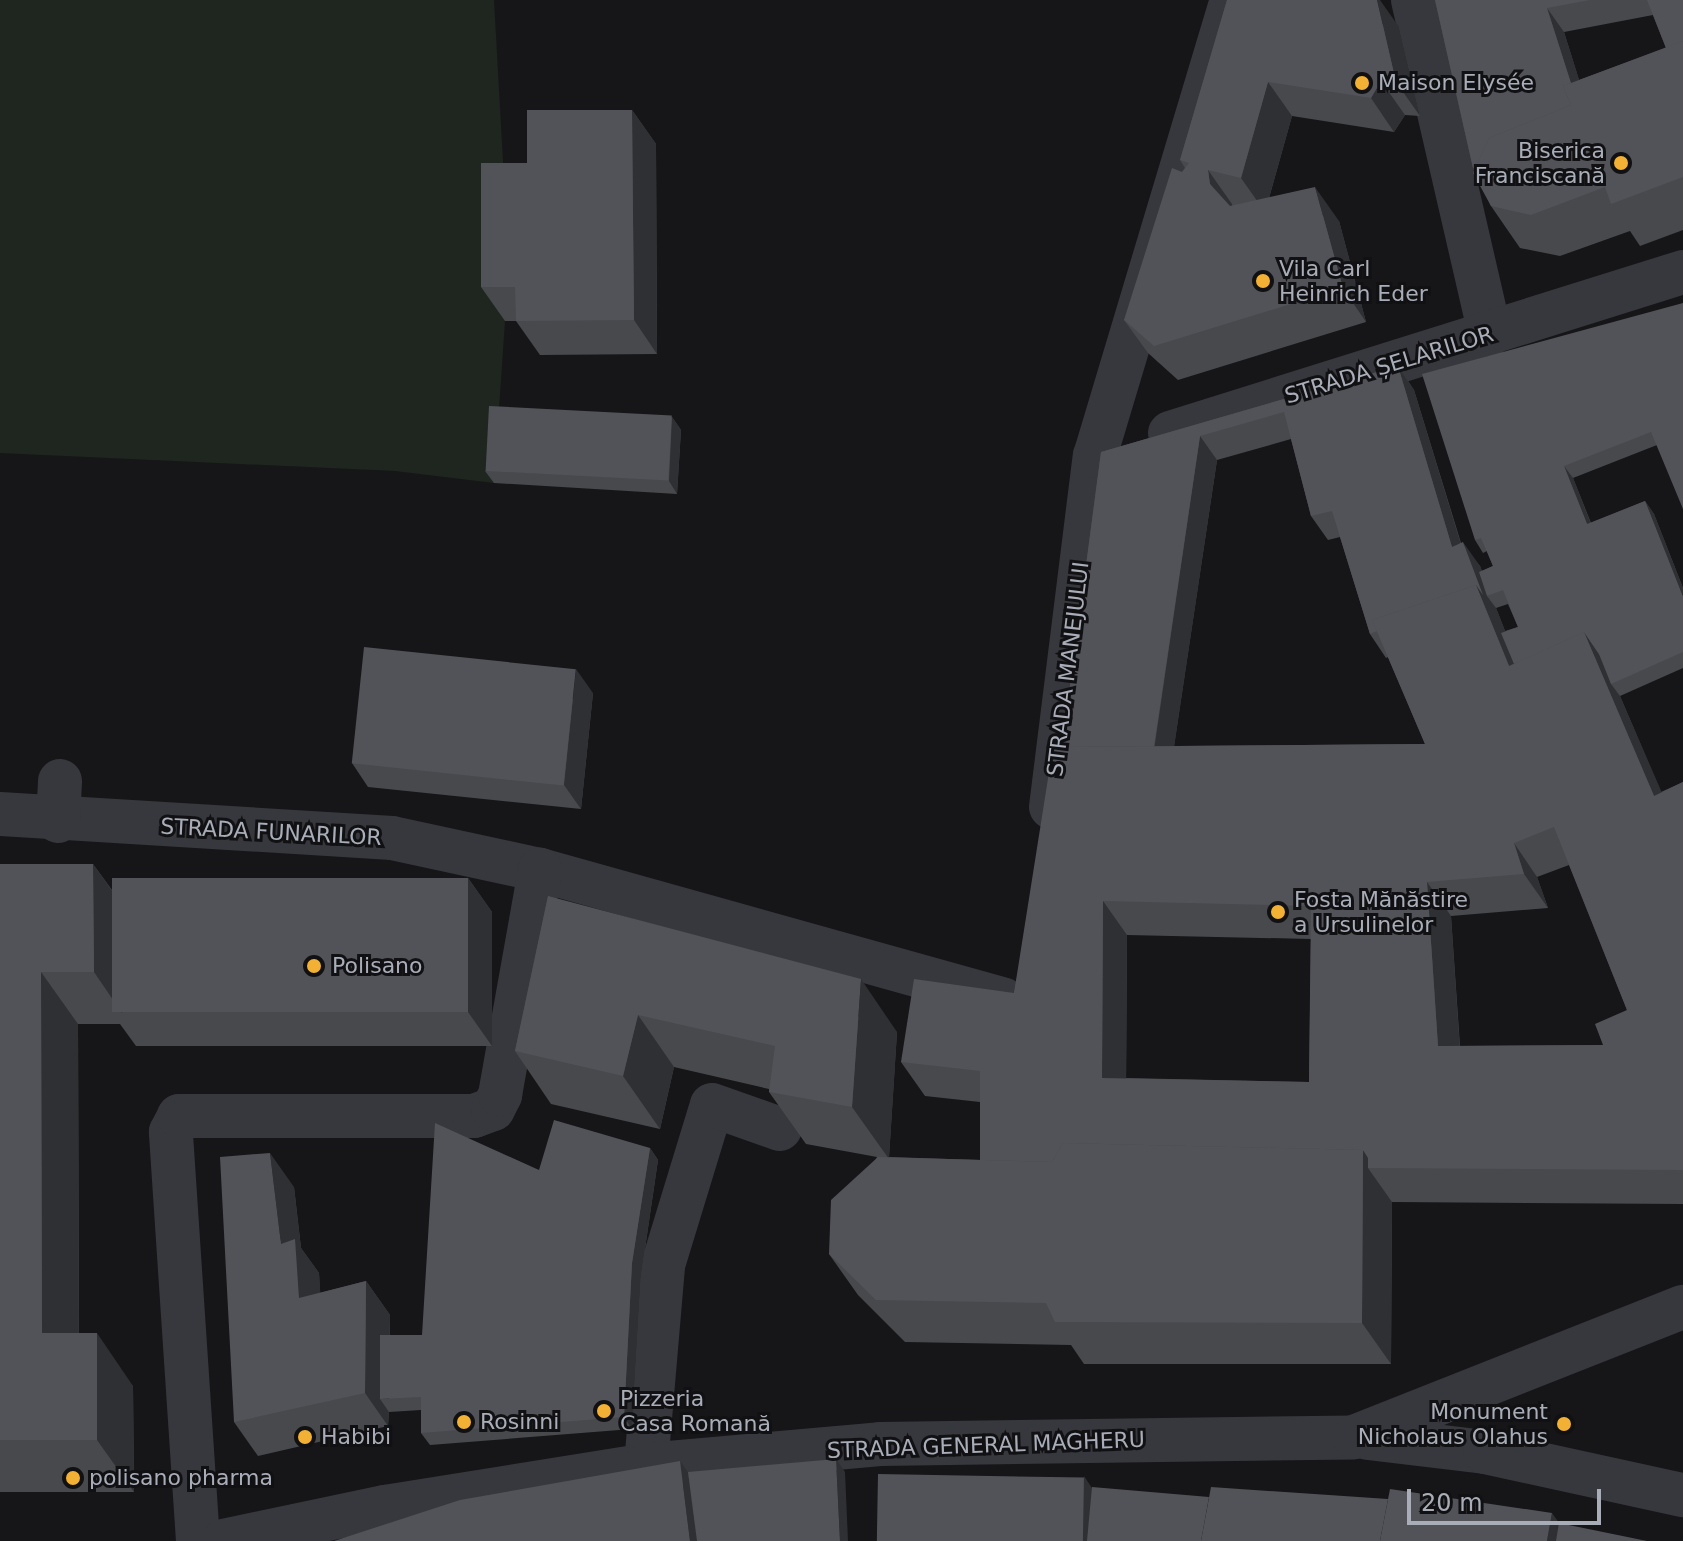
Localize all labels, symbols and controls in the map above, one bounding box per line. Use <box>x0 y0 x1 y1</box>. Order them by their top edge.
place label: Maison Elysée <box>1378 70 1534 96</box>
marker: Maison Elysée <box>1353 74 1371 92</box>
place label: Biserica Franciscană <box>1475 137 1605 188</box>
marker: Biserica Franciscană <box>1612 154 1630 172</box>
place label: Vila Carl Heinrich Eder <box>1279 255 1428 306</box>
marker: Vila Carl Heinrich Eder <box>1254 272 1272 290</box>
street label: STRADA ȘELARILOR <box>1281 321 1497 409</box>
street label: STRADA MANEJULUI <box>1042 560 1094 778</box>
street label: STRADA FUNARILOR <box>160 813 382 851</box>
place label: Fosta Mănăstire a Ursulinelor <box>1294 886 1468 938</box>
marker: Fosta Mănăstire a Ursulinelor <box>1269 903 1287 921</box>
place label: Polisano <box>332 953 423 979</box>
marker: Polisano <box>303 955 325 977</box>
place label: Pizzeria Casa Romană <box>620 1385 771 1436</box>
place label: Monument Nicholaus Olahus <box>1358 1398 1548 1450</box>
marker: Pizzeria Casa Romană <box>595 1402 613 1420</box>
place label: Rosinni <box>480 1409 559 1435</box>
marker: Rosinni <box>455 1413 473 1431</box>
marker: Monument Nicholaus Olahus <box>1555 1415 1573 1433</box>
place label: Habibi <box>321 1424 391 1450</box>
street label: STRADA GENERAL MAGHERU <box>827 1426 1145 1464</box>
marker: Habibi <box>296 1428 314 1446</box>
place label: polisano pharma <box>89 1465 273 1491</box>
marker: polisano pharma <box>64 1469 82 1487</box>
scale bar <box>1411 1473 1605 1523</box>
text: 20 m <box>1421 1489 1483 1517</box>

